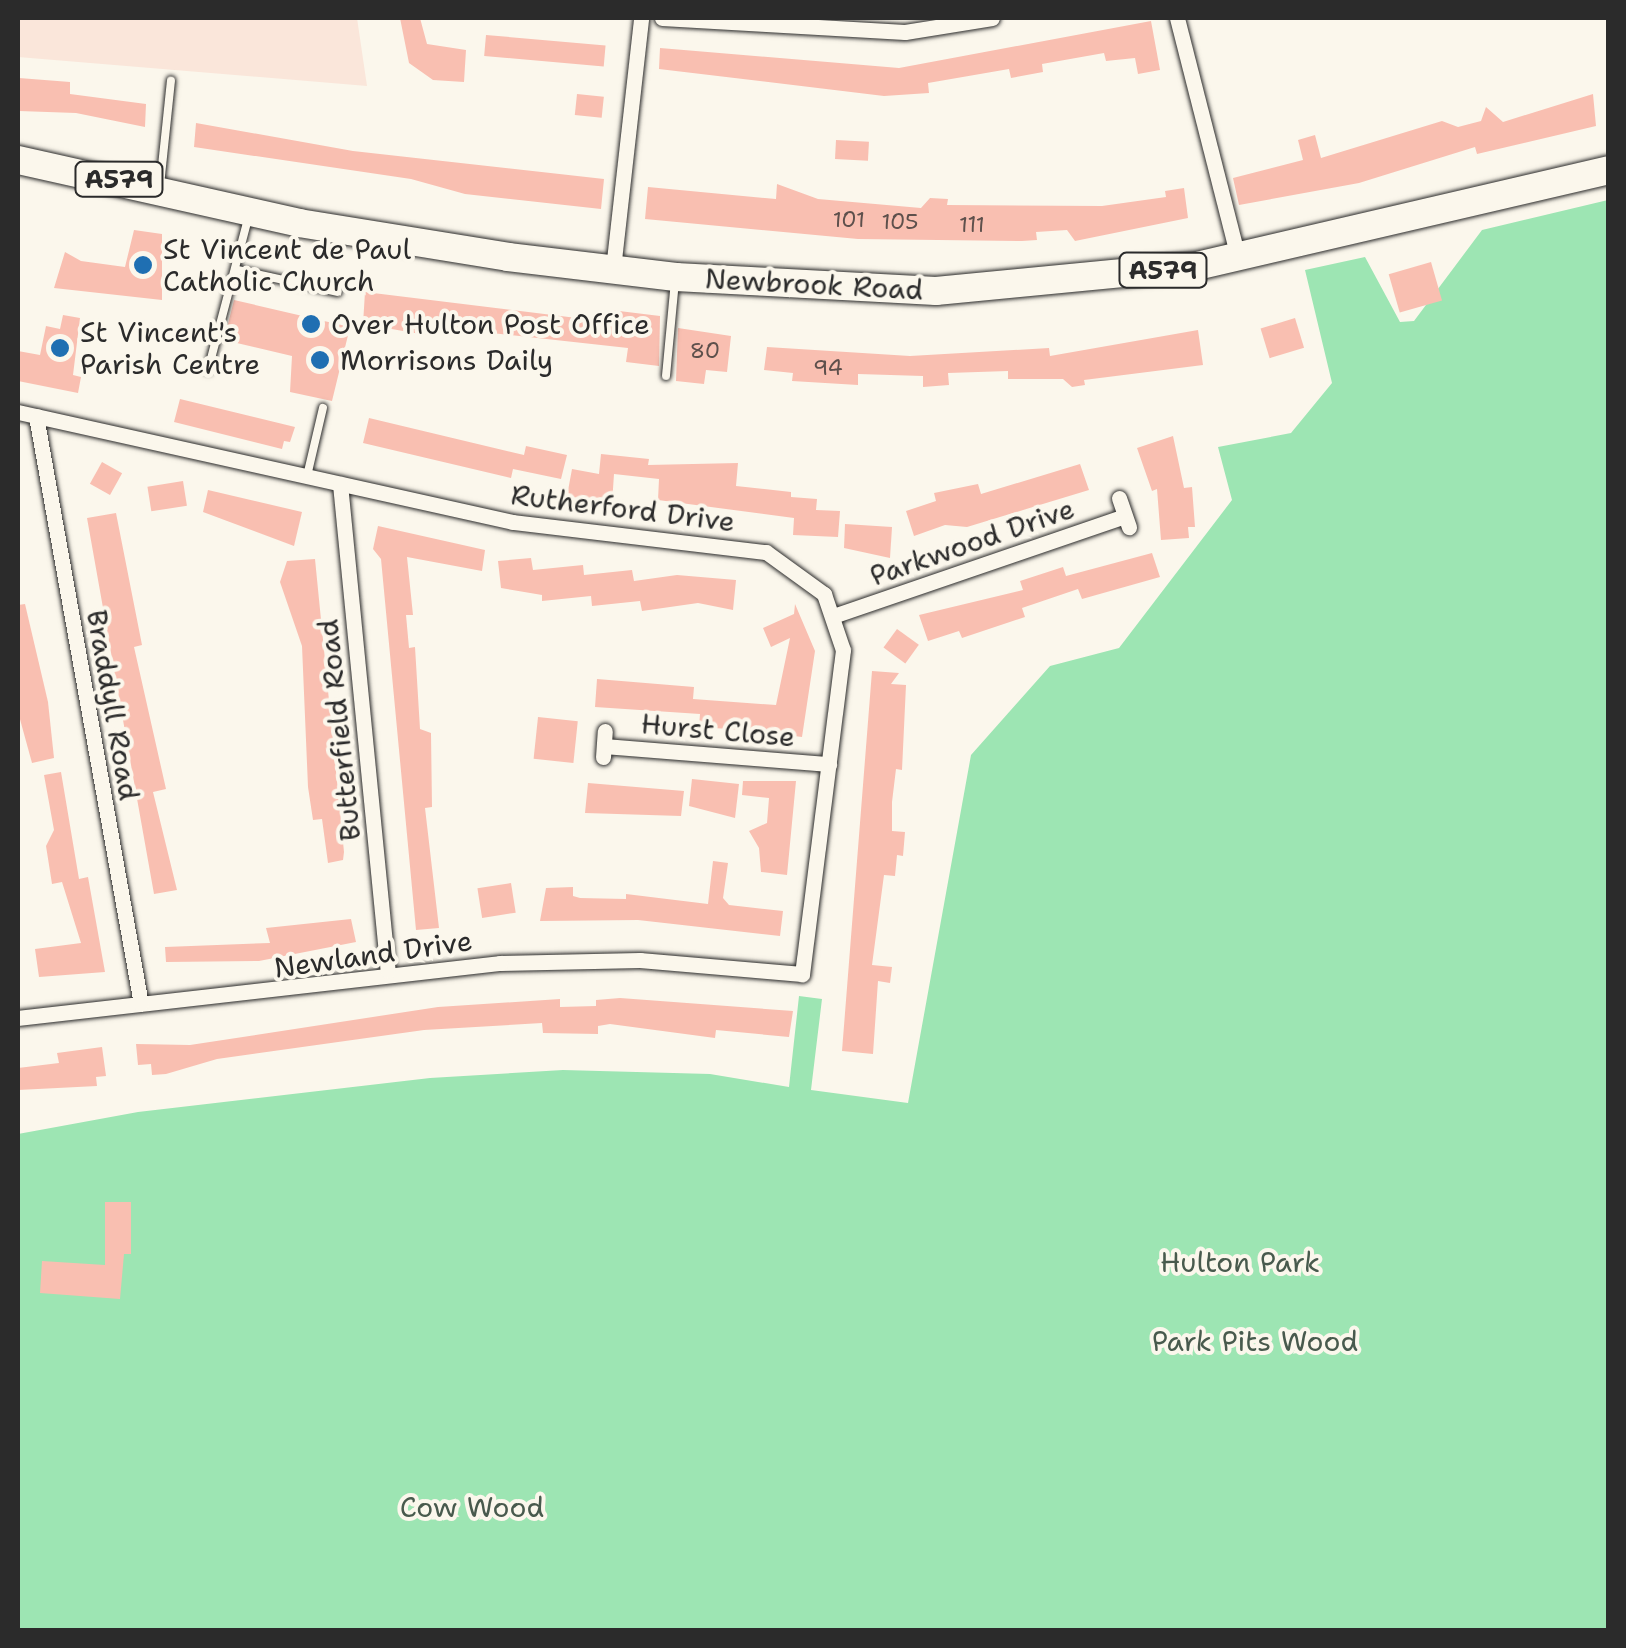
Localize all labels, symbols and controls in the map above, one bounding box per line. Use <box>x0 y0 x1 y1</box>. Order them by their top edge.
road number: A579 <box>74 159 164 199</box>
house number: 101 <box>833 207 865 233</box>
house number: 105 <box>881 209 919 235</box>
house number: 111 <box>959 212 985 238</box>
place label: St Vincent de Paul Catholic Church <box>163 232 411 298</box>
road number: A579 <box>1118 250 1208 290</box>
marker: St Vincent de Paul Catholic Church <box>132 254 154 276</box>
street label: Newbrook Road <box>704 262 924 306</box>
place label: Over Hulton Post Office <box>331 307 650 341</box>
marker: Over Hulton Post Office <box>300 313 322 335</box>
place label: St Vincent's Parish Centre <box>80 315 260 381</box>
marker: St Vincent's Parish Centre <box>49 337 71 359</box>
house number: 80 <box>690 338 720 364</box>
place label: Morrisons Daily <box>340 343 553 377</box>
marker: Morrisons Daily <box>309 349 331 371</box>
house number: 94 <box>813 355 843 381</box>
street label: Rutherford Drive <box>509 478 737 538</box>
street label: Parkwood Drive <box>865 491 1079 593</box>
street label: Braddyll Road <box>80 607 146 803</box>
street label: Butterfield Road <box>311 617 367 843</box>
street label: Hurst Close <box>640 707 796 753</box>
street label: Newland Drive <box>272 923 474 985</box>
park label: Hulton Park <box>1160 1245 1320 1279</box>
park label: Park Pits Wood <box>1152 1324 1358 1358</box>
park label: Cow Wood <box>400 1490 544 1524</box>

